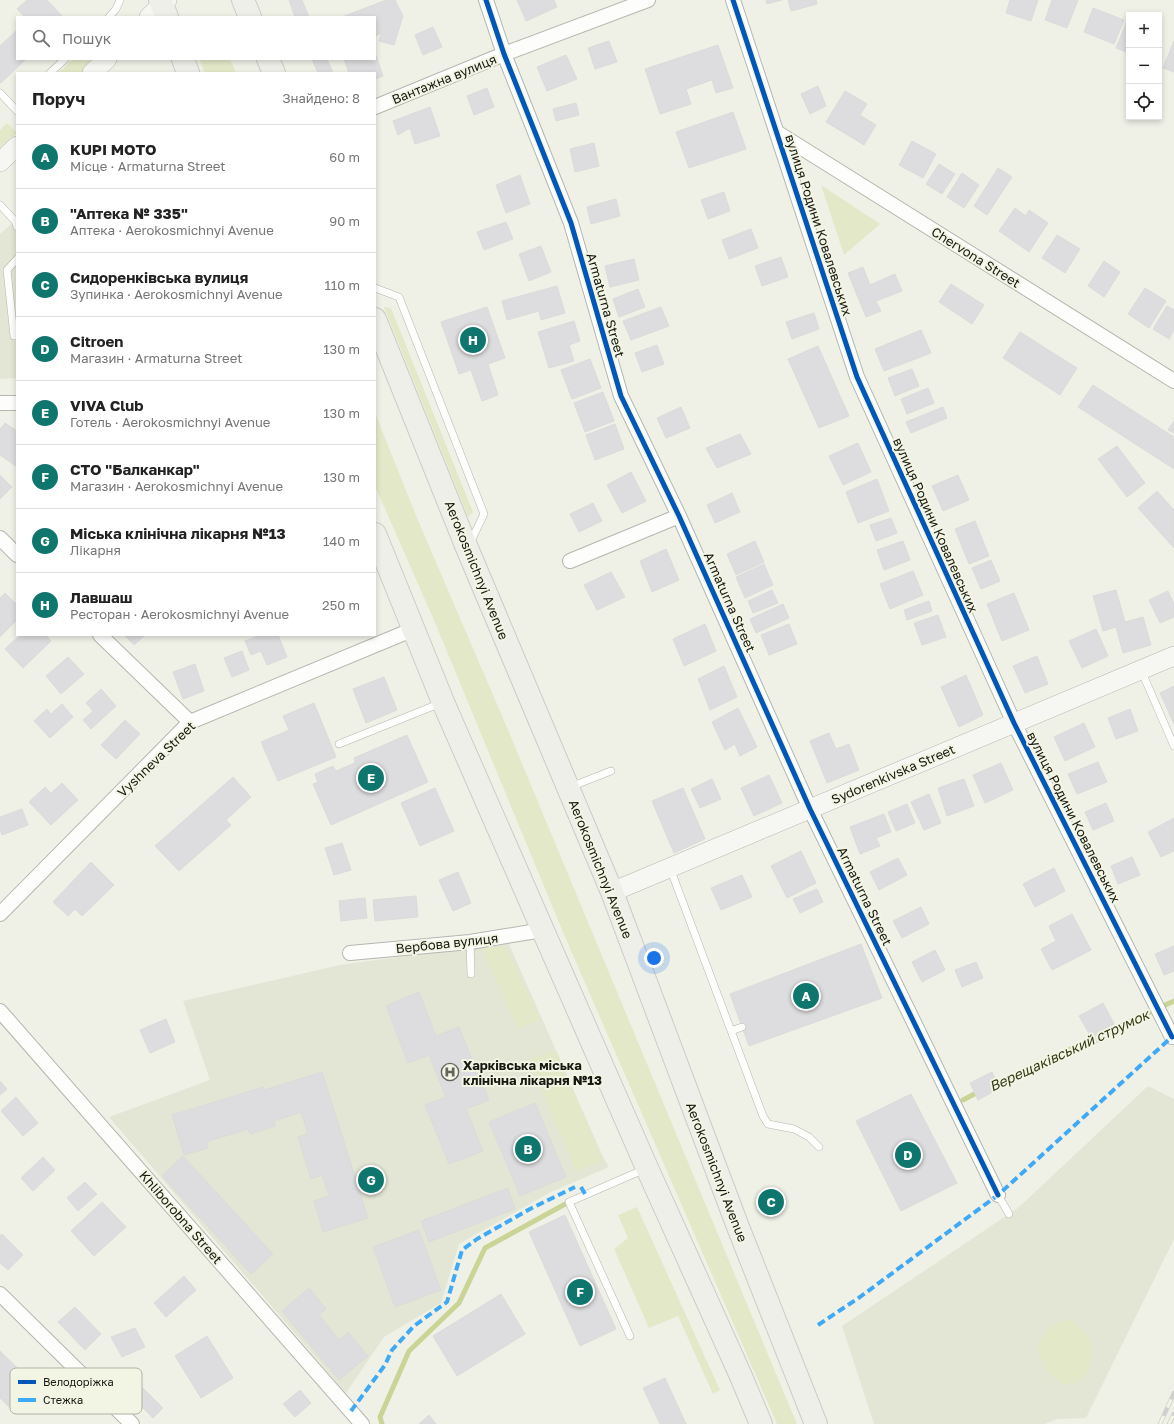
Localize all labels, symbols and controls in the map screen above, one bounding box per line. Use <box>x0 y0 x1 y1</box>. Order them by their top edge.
map controls <box>1126 12 1162 120</box>
button: + <box>1126 12 1162 48</box>
search box <box>16 16 376 60</box>
icon: search <box>30 27 52 49</box>
text: Пошук <box>62 29 111 47</box>
button: − <box>1126 48 1162 84</box>
street label: Вантажна вулиця <box>389 51 499 107</box>
button: locate <box>1126 84 1162 120</box>
text: Поруч <box>32 88 85 109</box>
text: Знайдено: 8 <box>282 90 360 106</box>
street label: вулиця Родини Ковалевських <box>782 132 856 318</box>
text: KUPI MOTO <box>70 140 157 158</box>
text: A <box>40 149 50 165</box>
text: 60 m <box>329 149 360 165</box>
text: Місце · Armaturna Street <box>70 158 225 174</box>
text: "Аптека № 335" <box>70 204 188 222</box>
text: B <box>40 213 50 229</box>
text: 90 m <box>329 213 360 229</box>
text: Аптека · Aerokosmichnyi Avenue <box>70 222 274 238</box>
street label: Chervona Street <box>929 223 1023 291</box>
street label: Armaturna Street <box>583 251 629 359</box>
text: Сидоренківська вулиця <box>70 268 248 286</box>
text: C <box>40 277 50 293</box>
text: 110 m <box>325 277 360 293</box>
text: Зупинка · Aerokosmichnyi Avenue <box>70 286 283 302</box>
pin: H <box>460 325 486 355</box>
text: Citroen <box>70 332 123 350</box>
text: D <box>40 341 50 357</box>
text: 130 m <box>323 341 360 357</box>
text: Магазин · Armaturna Street <box>70 350 242 366</box>
text: VIVA Club <box>70 396 144 414</box>
text: E <box>41 405 49 421</box>
text: 130 m <box>323 405 360 421</box>
text: Готель · Aerokosmichnyi Avenue <box>70 414 270 430</box>
street label: вулиця Родини Ковалевських <box>890 435 982 615</box>
text: СТО "Балканкар" <box>70 460 200 478</box>
text: F <box>41 469 49 485</box>
text: 130 m <box>323 469 360 485</box>
text: Магазин · Aerokosmichnyi Avenue <box>70 478 283 494</box>
street label: Aerokosmichnyi Avenue <box>442 498 512 642</box>
text: Міська клінічна лікарня №13 <box>70 524 286 542</box>
text: G <box>40 533 50 549</box>
text: 140 m <box>323 533 360 549</box>
text: Лікарня <box>70 542 121 558</box>
street label: Armaturna Street <box>701 550 759 654</box>
text: Лавшаш <box>70 588 132 606</box>
text: H <box>40 597 50 613</box>
text: 250 m <box>322 597 360 613</box>
text: Ресторан · Aerokosmichnyi Avenue <box>70 606 289 622</box>
street label: Vyshneva Street <box>114 718 198 800</box>
street label: вулиця Родини Ковалевських <box>1024 729 1124 905</box>
street label: Sydorenkivska Street <box>829 741 957 807</box>
pin: E <box>358 763 384 793</box>
street label: Aerokosmichnyi Avenue <box>566 797 636 941</box>
street label: Armaturna Street <box>834 844 896 948</box>
street label: Вербова вулиця <box>395 930 499 956</box>
your location <box>644 948 664 968</box>
pin: A <box>793 981 819 1011</box>
water label: Верещаківський струмок <box>986 1005 1153 1095</box>
place label: Харківська міська клінічна лікарня №13 <box>463 1057 602 1088</box>
hospital icon: Харківська міська клінічна лікарня №13 <box>440 1062 460 1082</box>
street label: Aerokosmichnyi Avenue <box>683 1100 751 1244</box>
pin: B <box>515 1134 541 1164</box>
pin: D <box>895 1140 921 1170</box>
pin: G <box>358 1165 384 1195</box>
street label: Khliborobna Street <box>136 1167 226 1267</box>
pin: C <box>758 1187 784 1217</box>
pin: F <box>567 1277 593 1307</box>
legend <box>10 1368 142 1414</box>
text: Велодоріжка <box>43 1375 114 1388</box>
text: Стежка <box>43 1393 83 1406</box>

